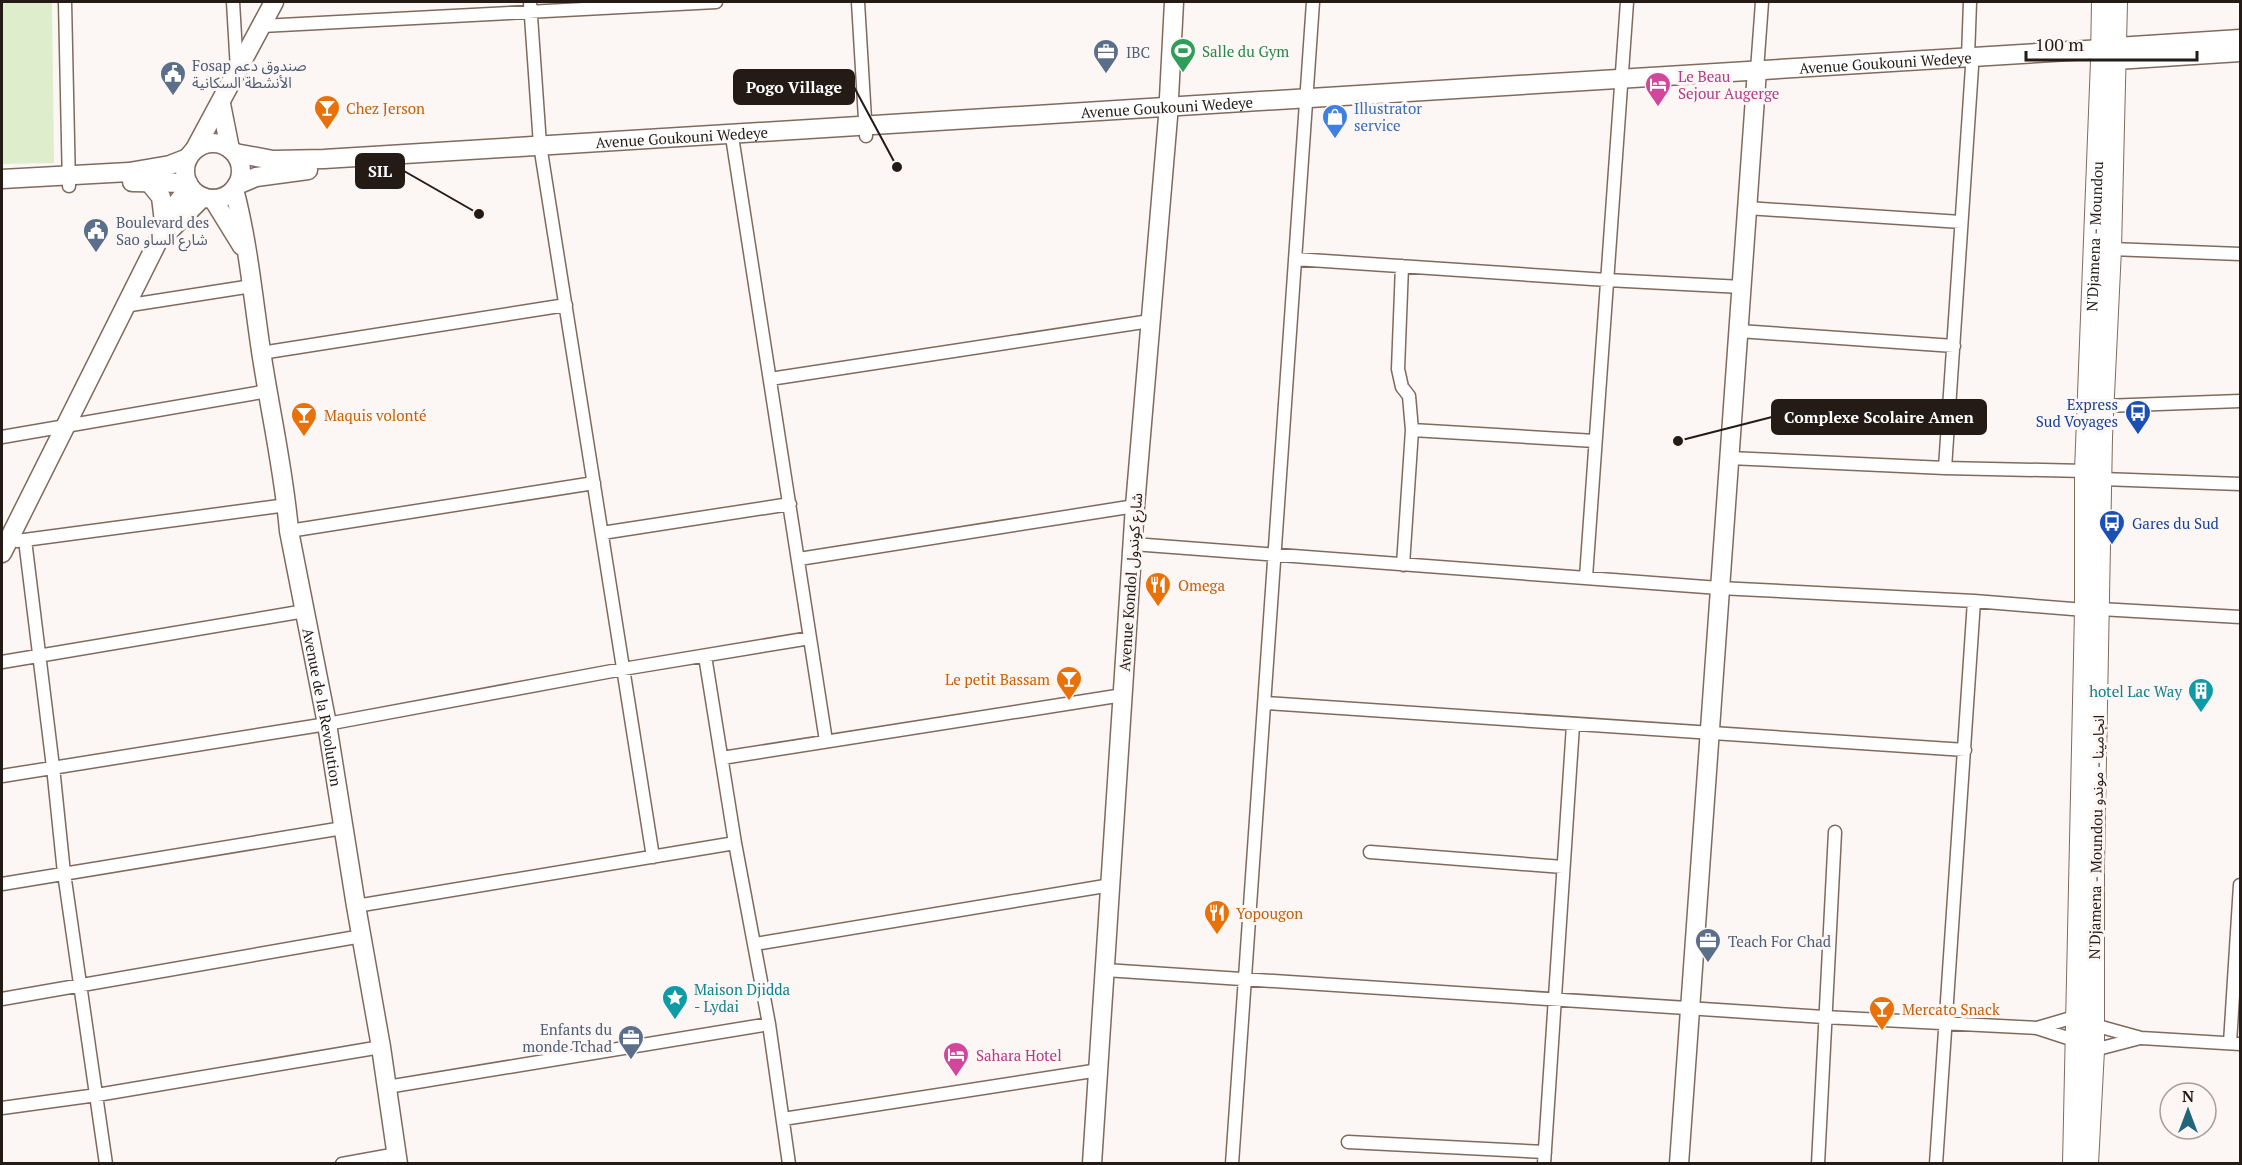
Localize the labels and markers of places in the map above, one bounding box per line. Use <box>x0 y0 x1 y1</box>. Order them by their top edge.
sports icon: Salle du Gym <box>1168 36 1198 74</box>
office icon: IBC <box>1091 37 1121 75</box>
place label: Salle du Gym <box>1202 41 1289 61</box>
place label: IBC <box>1126 42 1150 62</box>
place label: Fosap صندوق دعم الأنشطة السكانية <box>192 55 306 92</box>
public building icon: Fosap صندوق دعم الأنشطة السكانية <box>158 59 188 97</box>
place label: Le Beau Sejour Augerge <box>1678 66 1779 103</box>
callout: Pogo Village <box>734 70 854 104</box>
hotel icon: Le Beau Sejour Augerge <box>1643 70 1673 108</box>
bar icon: Chez Jerson <box>312 93 342 131</box>
place label: Chez Jerson <box>346 98 425 118</box>
place label: Illustrator service <box>1354 98 1422 135</box>
shop icon: Illustrator service <box>1320 102 1350 140</box>
callout: SIL <box>356 154 404 188</box>
place label: Boulevard des Sao شارع الساو <box>116 212 209 252</box>
public building icon: Boulevard des Sao شارع الساو <box>81 216 111 254</box>
place label: Express Sud Voyages <box>2036 394 2118 431</box>
bus stop icon: Express Sud Voyages <box>2123 398 2153 436</box>
bar icon: Maquis volonté <box>289 400 319 438</box>
callout: Complexe Scolaire Amen <box>1772 400 1986 434</box>
place label: Maquis volonté <box>324 405 427 425</box>
bus stop icon: Gares du Sud <box>2097 508 2127 546</box>
place label: Gares du Sud <box>2132 513 2219 533</box>
restaurant icon: Omega <box>1143 570 1173 608</box>
place label: Omega <box>1178 575 1225 595</box>
bar icon: Le petit Bassam <box>1054 664 1084 702</box>
place label: Le petit Bassam <box>945 669 1050 689</box>
building icon: hotel Lac Way <box>2186 676 2216 714</box>
place label: hotel Lac Way <box>2089 681 2182 701</box>
restaurant icon: Yopougon <box>1202 898 1232 936</box>
place label: Yopougon <box>1236 903 1303 923</box>
office icon: Teach For Chad <box>1693 926 1723 964</box>
place label: Teach For Chad <box>1728 931 1831 951</box>
place label: Maison Djidda - Lydai <box>694 979 791 1016</box>
place icon: Maison Djidda - Lydai <box>660 983 690 1021</box>
bar icon: Mercato Snack <box>1867 994 1897 1032</box>
place label: Mercato Snack <box>1902 999 2000 1019</box>
place label: Enfants du monde Tchad <box>522 1019 612 1056</box>
office icon: Enfants du monde Tchad <box>616 1023 646 1061</box>
hotel icon: Sahara Hotel <box>941 1040 971 1078</box>
place label: Sahara Hotel <box>976 1045 1062 1065</box>

